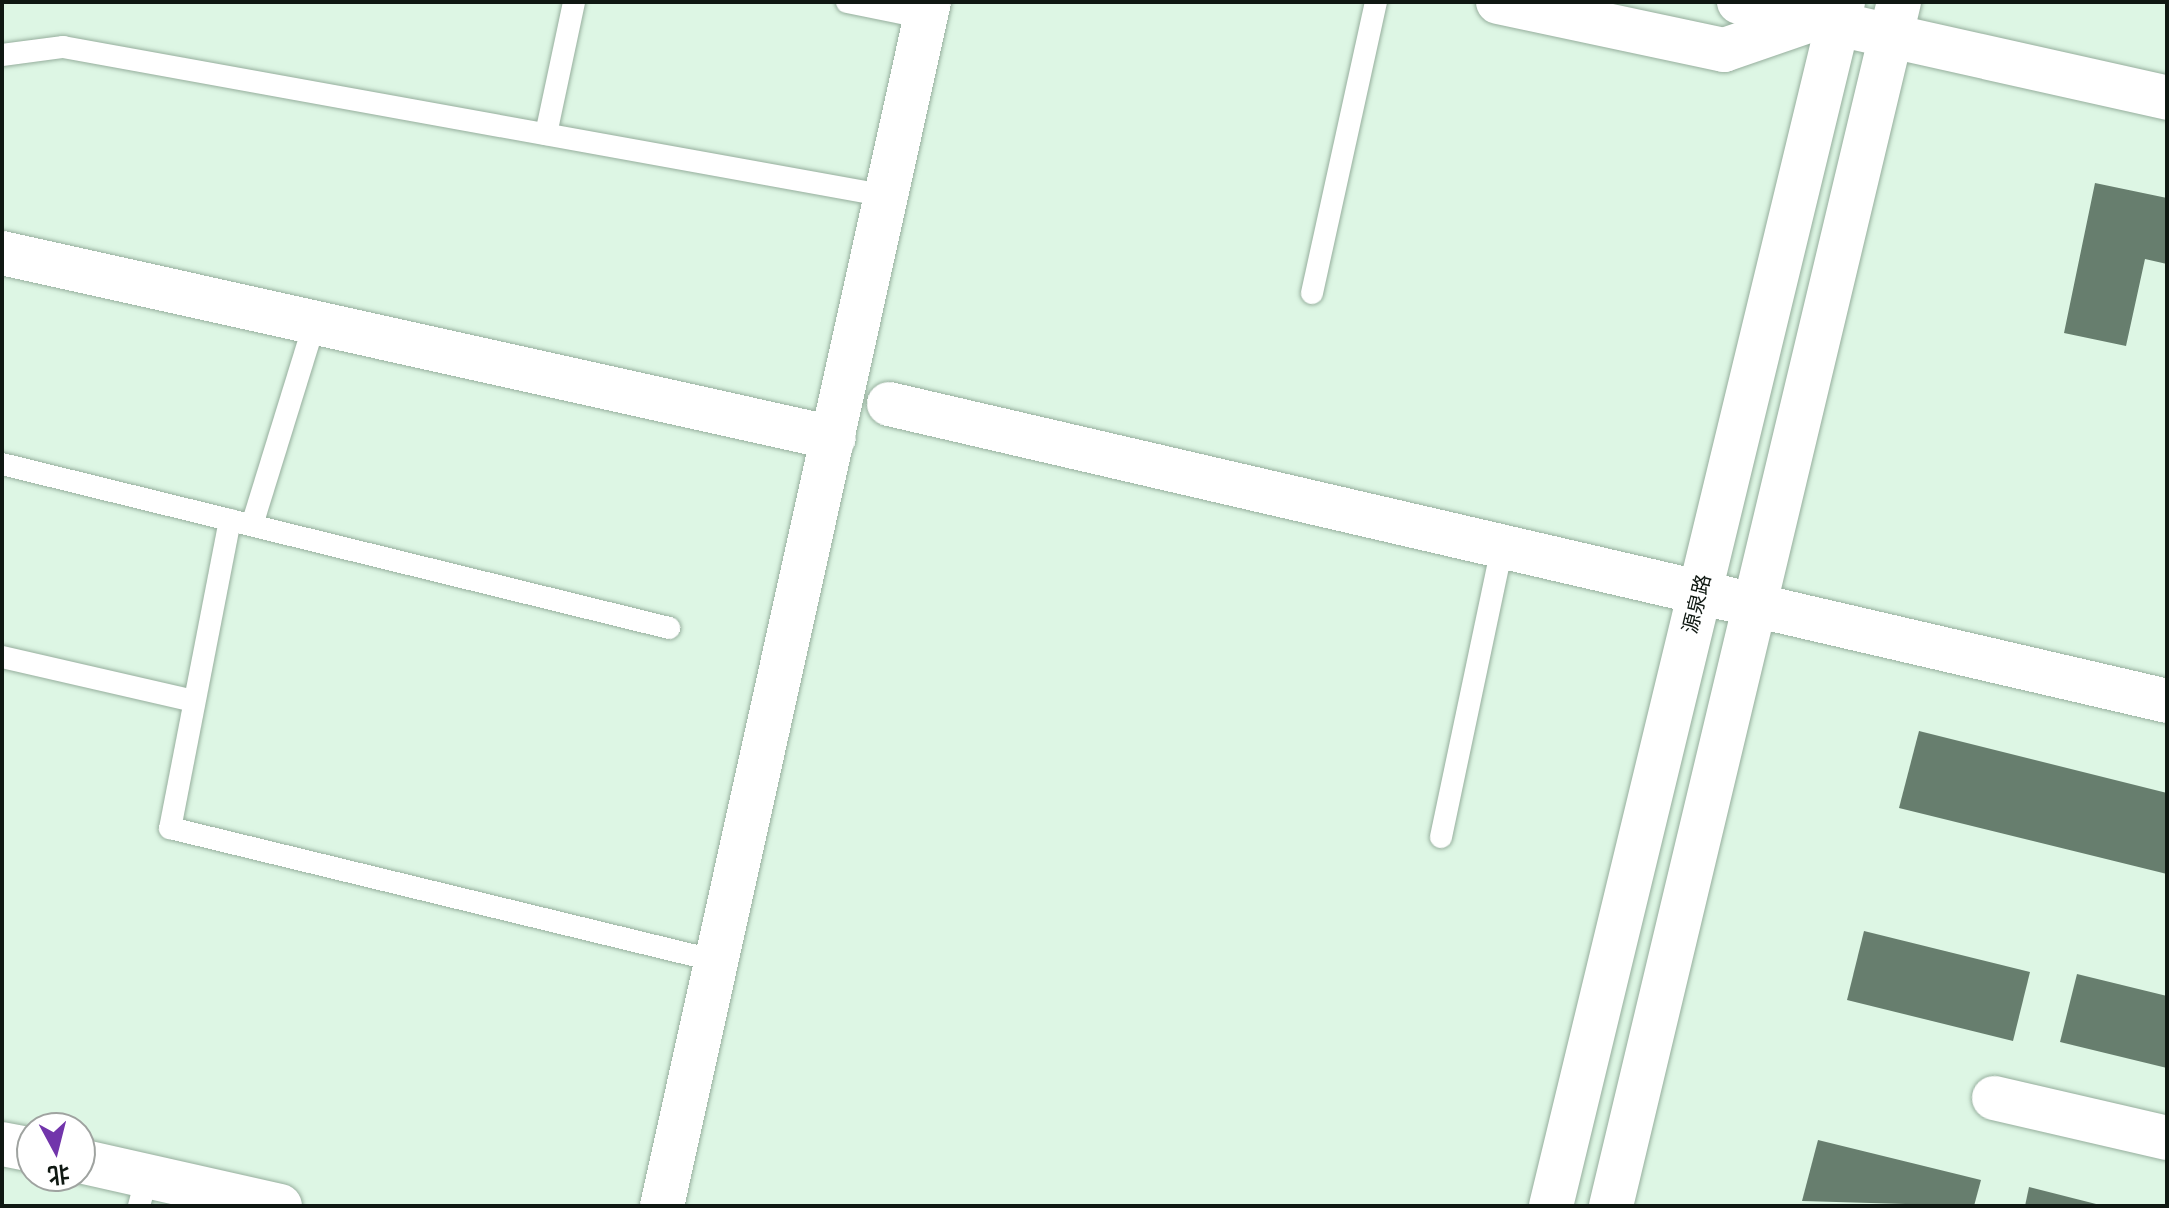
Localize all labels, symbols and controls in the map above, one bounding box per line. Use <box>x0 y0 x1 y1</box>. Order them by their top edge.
street label: 源泉路 <box>1678 572 1716 636</box>
north arrow <box>16 1112 96 1192</box>
text: 北 <box>46 1161 71 1188</box>

